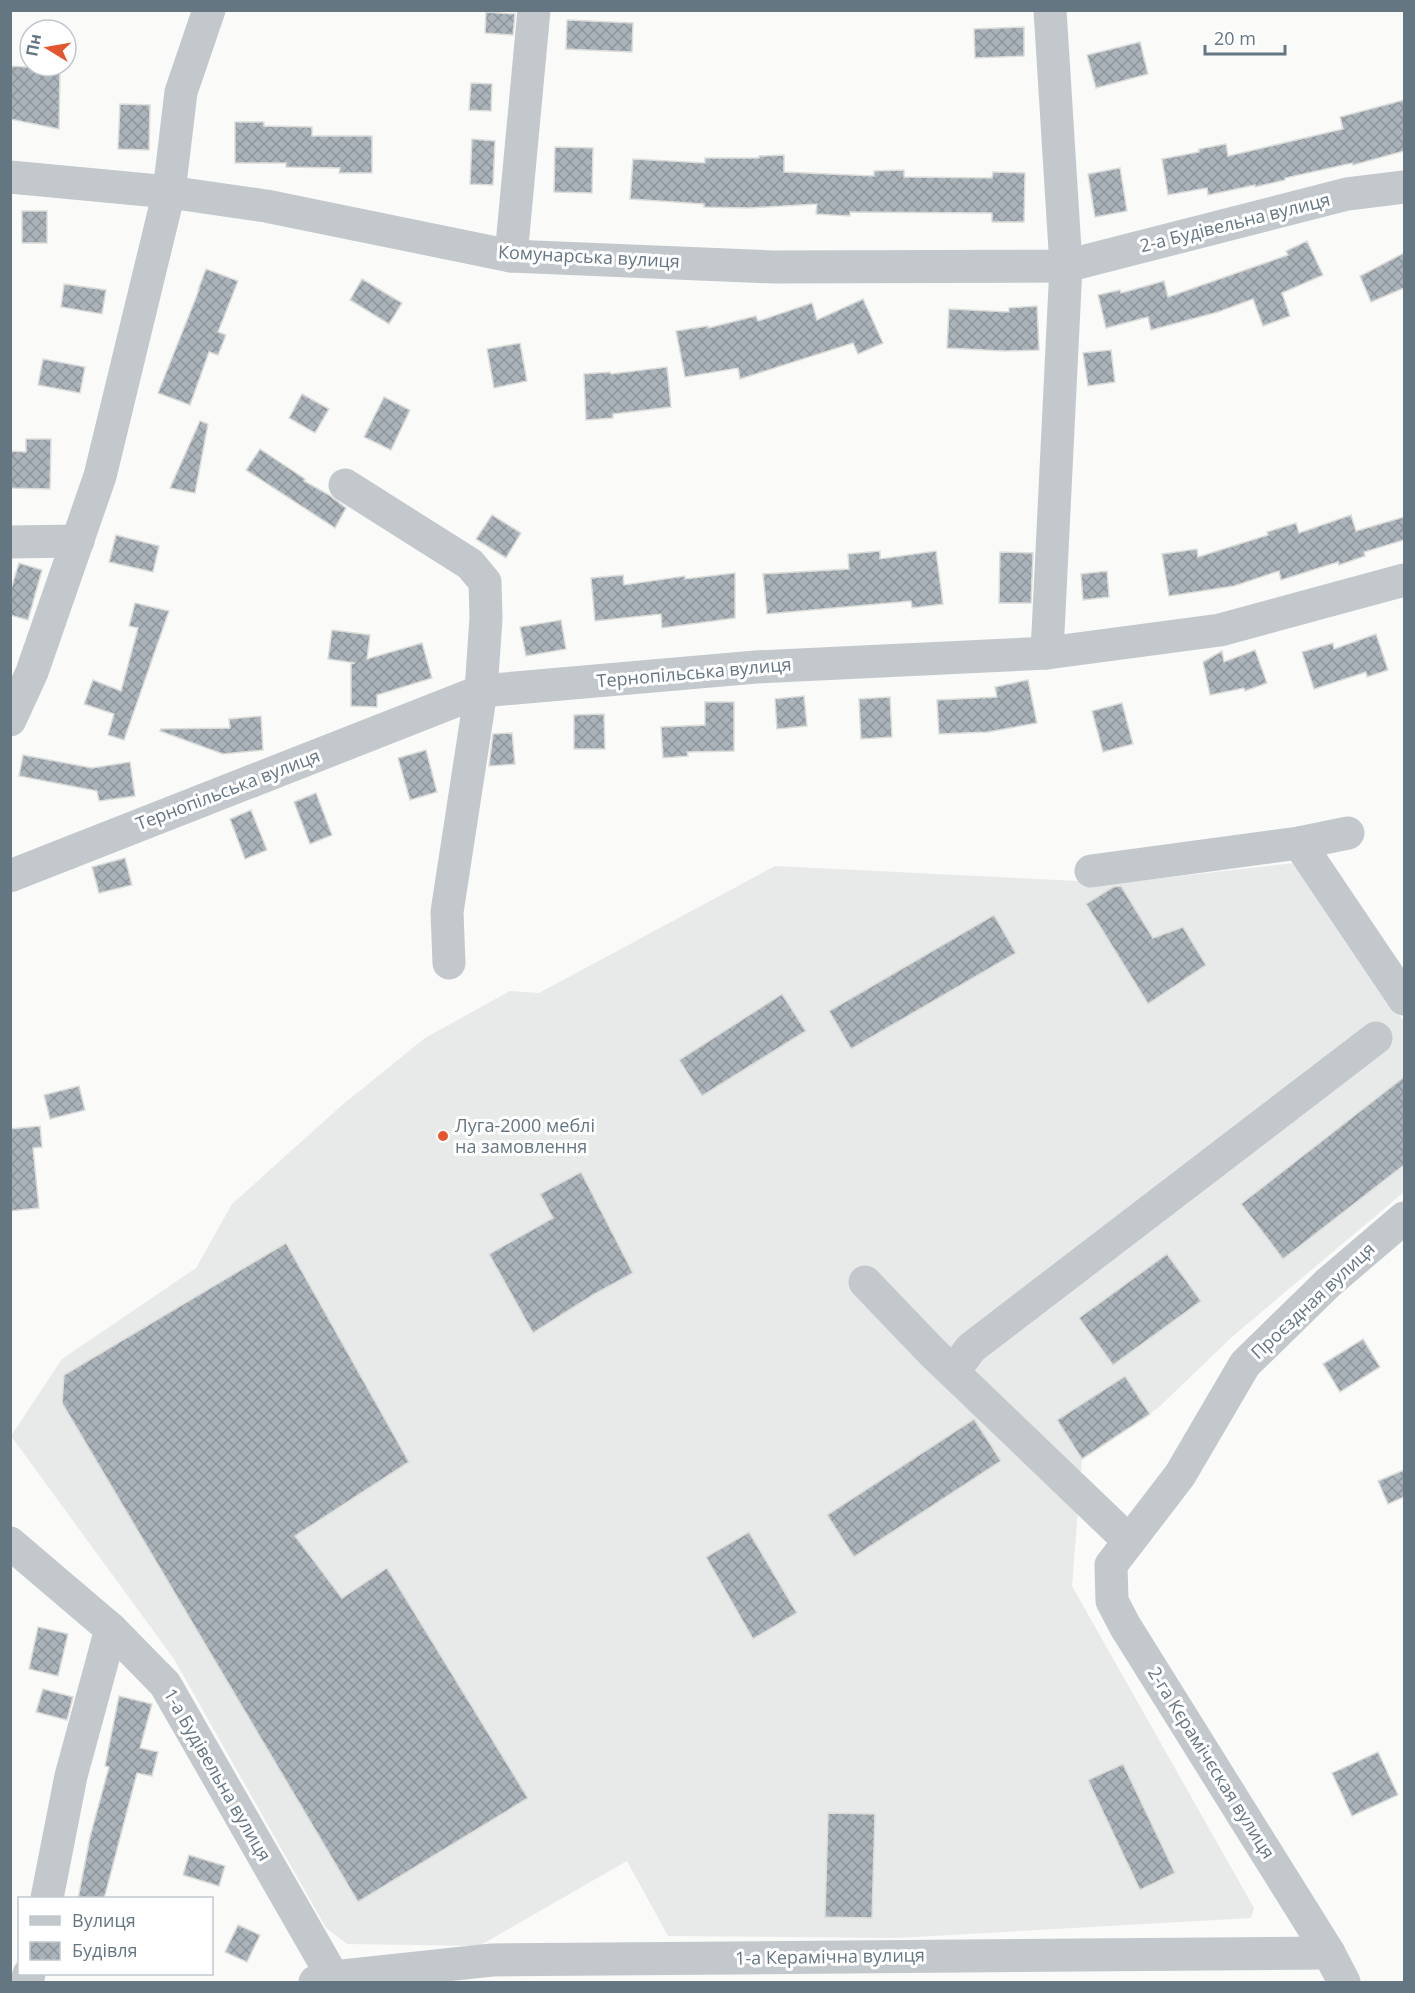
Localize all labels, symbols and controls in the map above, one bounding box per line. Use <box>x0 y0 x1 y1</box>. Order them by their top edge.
north arrow <box>18 18 78 78</box>
scale bar <box>1205 18 1284 56</box>
text: 20 m <box>1214 26 1256 50</box>
text: Пн <box>20 32 46 58</box>
street label: 2-а Будівельна вулиця <box>1137 187 1332 257</box>
street label: Комунарська вулиця <box>498 239 681 273</box>
street label: Тернопільська вулиця <box>596 652 792 692</box>
street label: Тернопільська вулиця <box>132 743 323 835</box>
place label: Луга-2000 меблі на замовлення <box>455 1113 595 1158</box>
marker: Луга-2000 меблі на замовлення <box>436 1129 450 1143</box>
street label: Проєздная вулиця <box>1245 1237 1379 1364</box>
street label: 2-га Кєрамічєская вулиця <box>1143 1662 1281 1863</box>
street label: 1-а Будівельна вулиця <box>159 1684 277 1865</box>
legend <box>18 1897 213 1975</box>
text: Вулиця <box>72 1908 136 1932</box>
text: Будівля <box>72 1938 138 1962</box>
street label: 1-а Керамічна вулиця <box>735 1942 925 1970</box>

